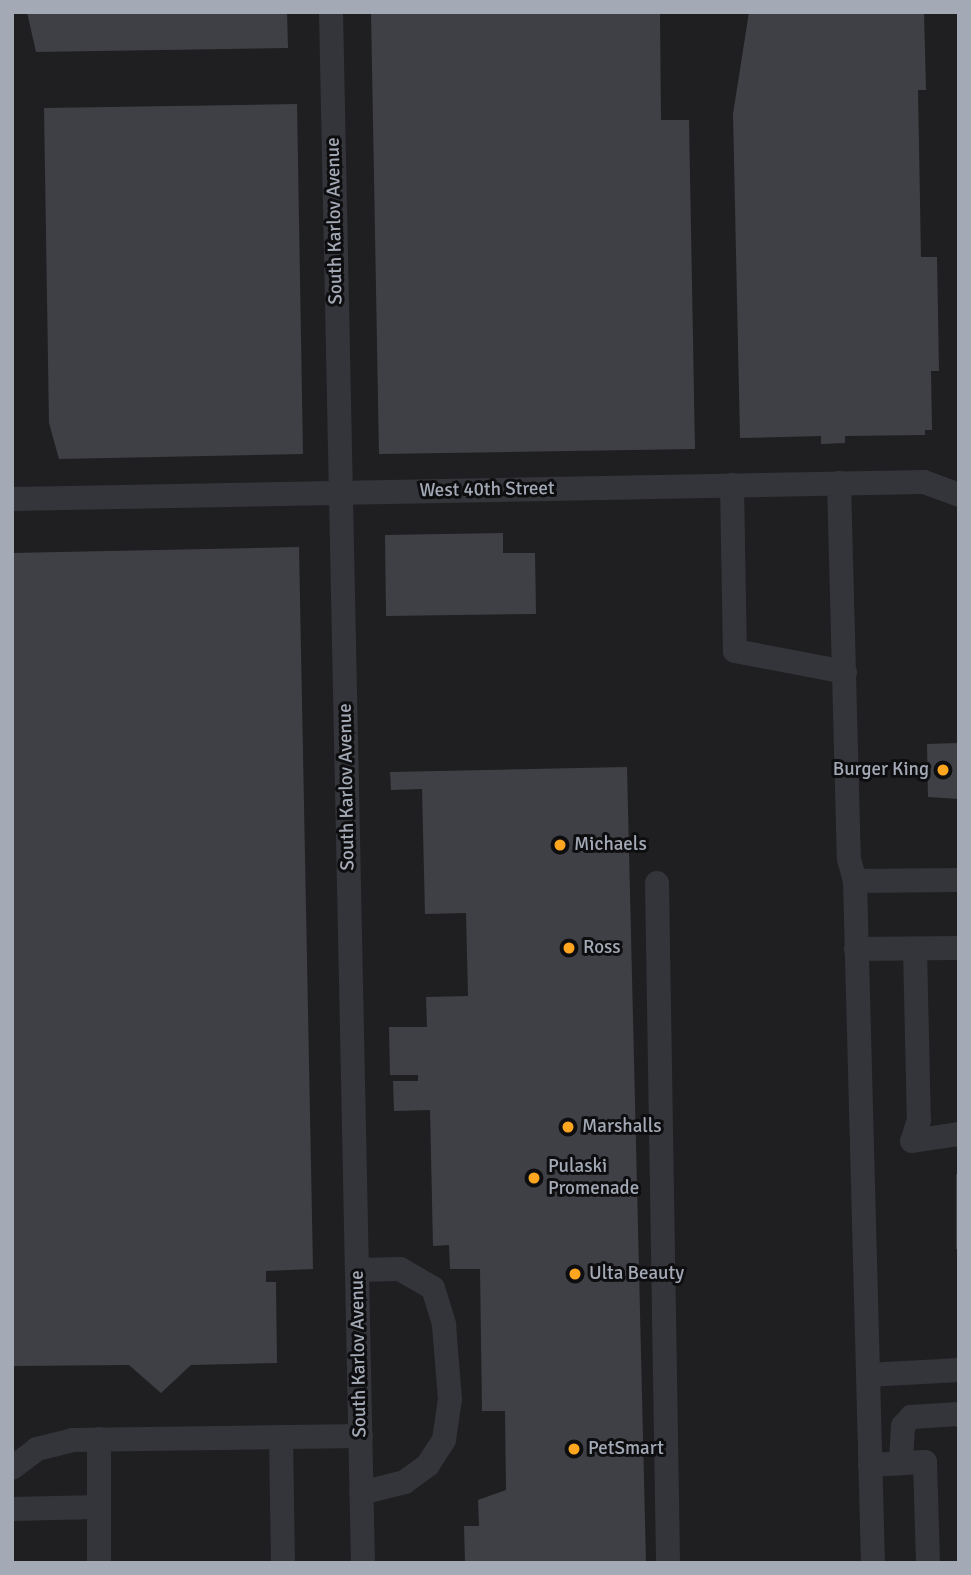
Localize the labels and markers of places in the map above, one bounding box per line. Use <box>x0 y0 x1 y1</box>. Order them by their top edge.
place label: Burger King <box>833 759 929 781</box>
marker: Burger King <box>935 762 951 778</box>
place label: Michaels <box>574 834 647 856</box>
marker: Michaels <box>552 837 568 853</box>
place label: Ross <box>583 937 621 959</box>
marker: Ross <box>561 940 577 956</box>
place label: Marshalls <box>582 1116 662 1138</box>
marker: Marshalls <box>560 1119 576 1135</box>
place label: Pulaski Promenade <box>548 1156 639 1200</box>
marker: Pulaski Promenade <box>526 1170 542 1186</box>
place label: Ulta Beauty <box>589 1263 684 1285</box>
marker: Ulta Beauty <box>567 1266 583 1282</box>
place label: PetSmart <box>588 1438 664 1460</box>
marker: PetSmart <box>566 1441 582 1457</box>

